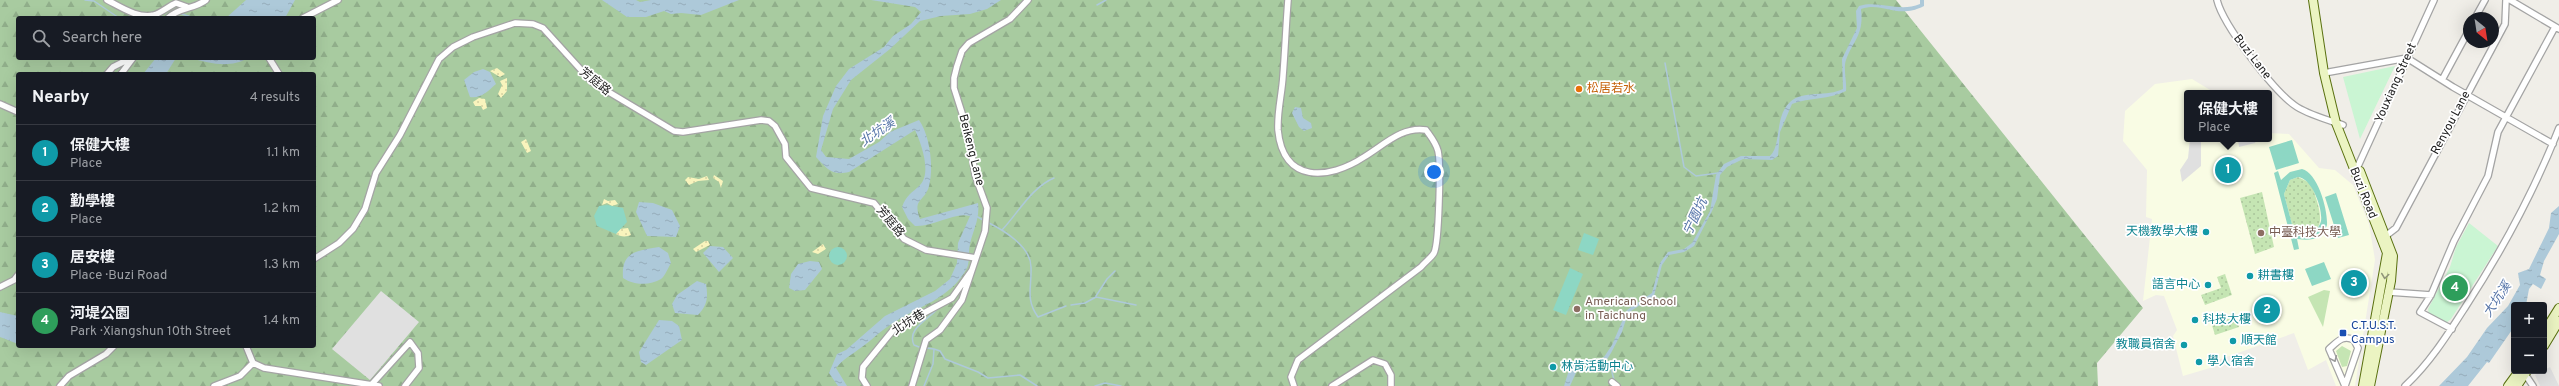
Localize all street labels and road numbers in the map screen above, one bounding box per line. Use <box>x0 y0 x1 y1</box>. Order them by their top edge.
street label: Buzi Lane <box>2229 31 2275 83</box>
street label: Youxiang Street <box>2371 41 2421 125</box>
street label: 芳庭路 <box>576 64 614 100</box>
street label: Renyou Lane <box>2427 88 2475 158</box>
street label: Beikeng Lane <box>954 113 988 187</box>
street label: Buzi Road <box>2345 165 2381 221</box>
street label: 芳庭路 <box>872 203 908 241</box>
street label: 北坑巷 <box>889 307 929 339</box>

